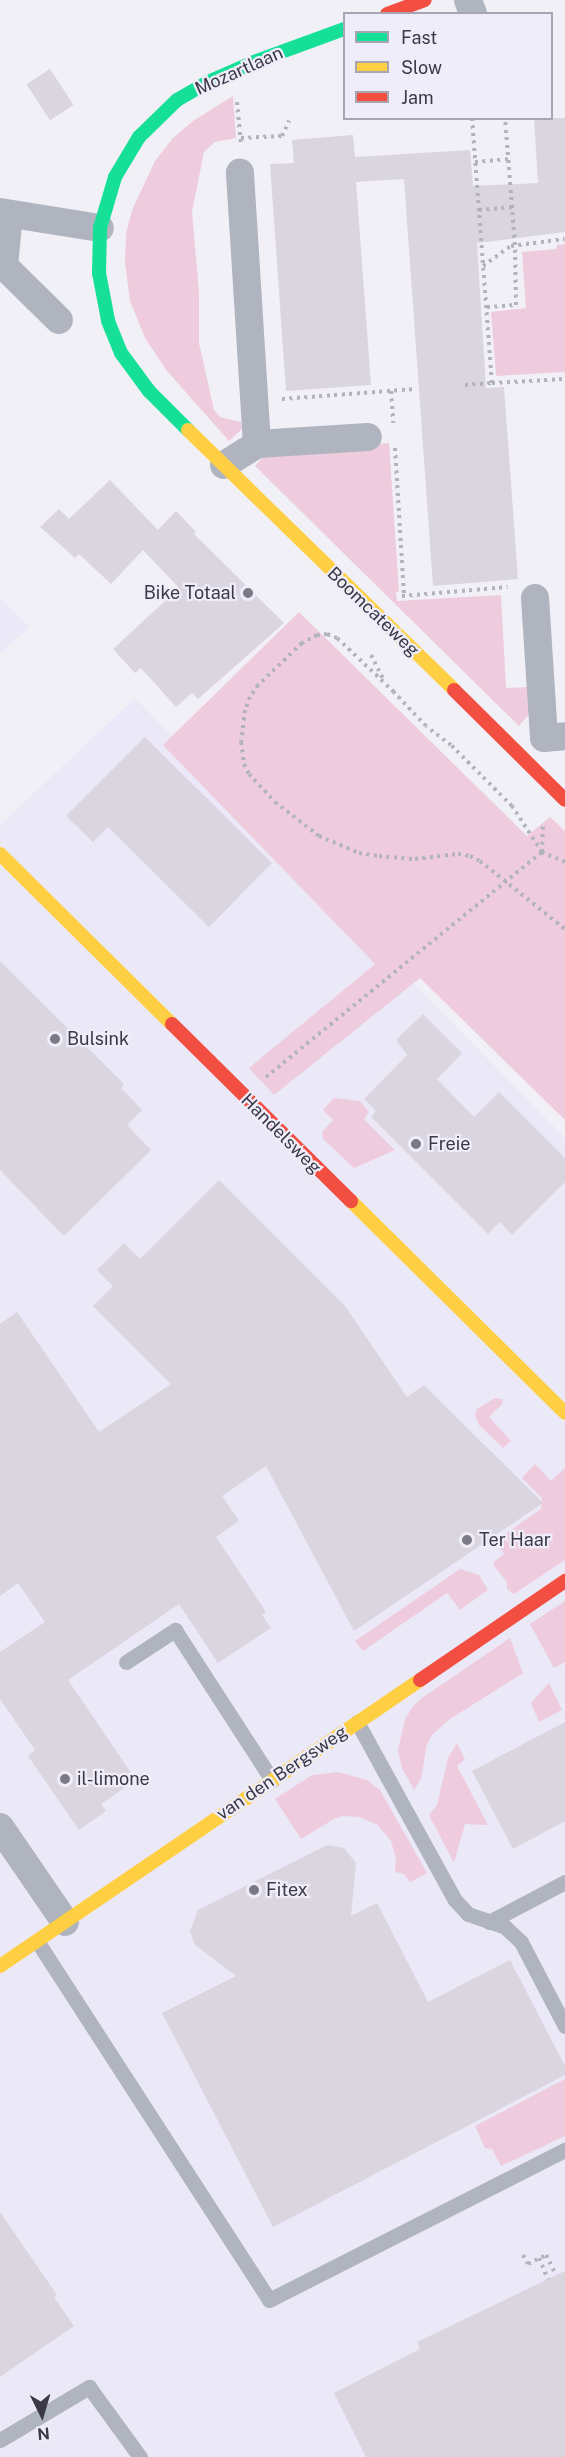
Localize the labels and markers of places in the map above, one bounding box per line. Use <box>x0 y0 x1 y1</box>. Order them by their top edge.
place label: Bike Totaal <box>144 582 236 604</box>
marker: Bike Totaal <box>241 586 255 600</box>
place label: Bulsink <box>67 1028 129 1050</box>
marker: Bulsink <box>48 1032 62 1046</box>
place label: Freie <box>428 1133 470 1155</box>
marker: Freie <box>409 1137 423 1151</box>
place label: Ter Haar <box>479 1529 551 1551</box>
marker: Ter Haar <box>460 1533 474 1547</box>
place label: il-limone <box>77 1768 150 1790</box>
marker: il-limone <box>58 1772 72 1786</box>
place label: Fitex <box>266 1879 308 1901</box>
marker: Fitex <box>247 1883 261 1897</box>

